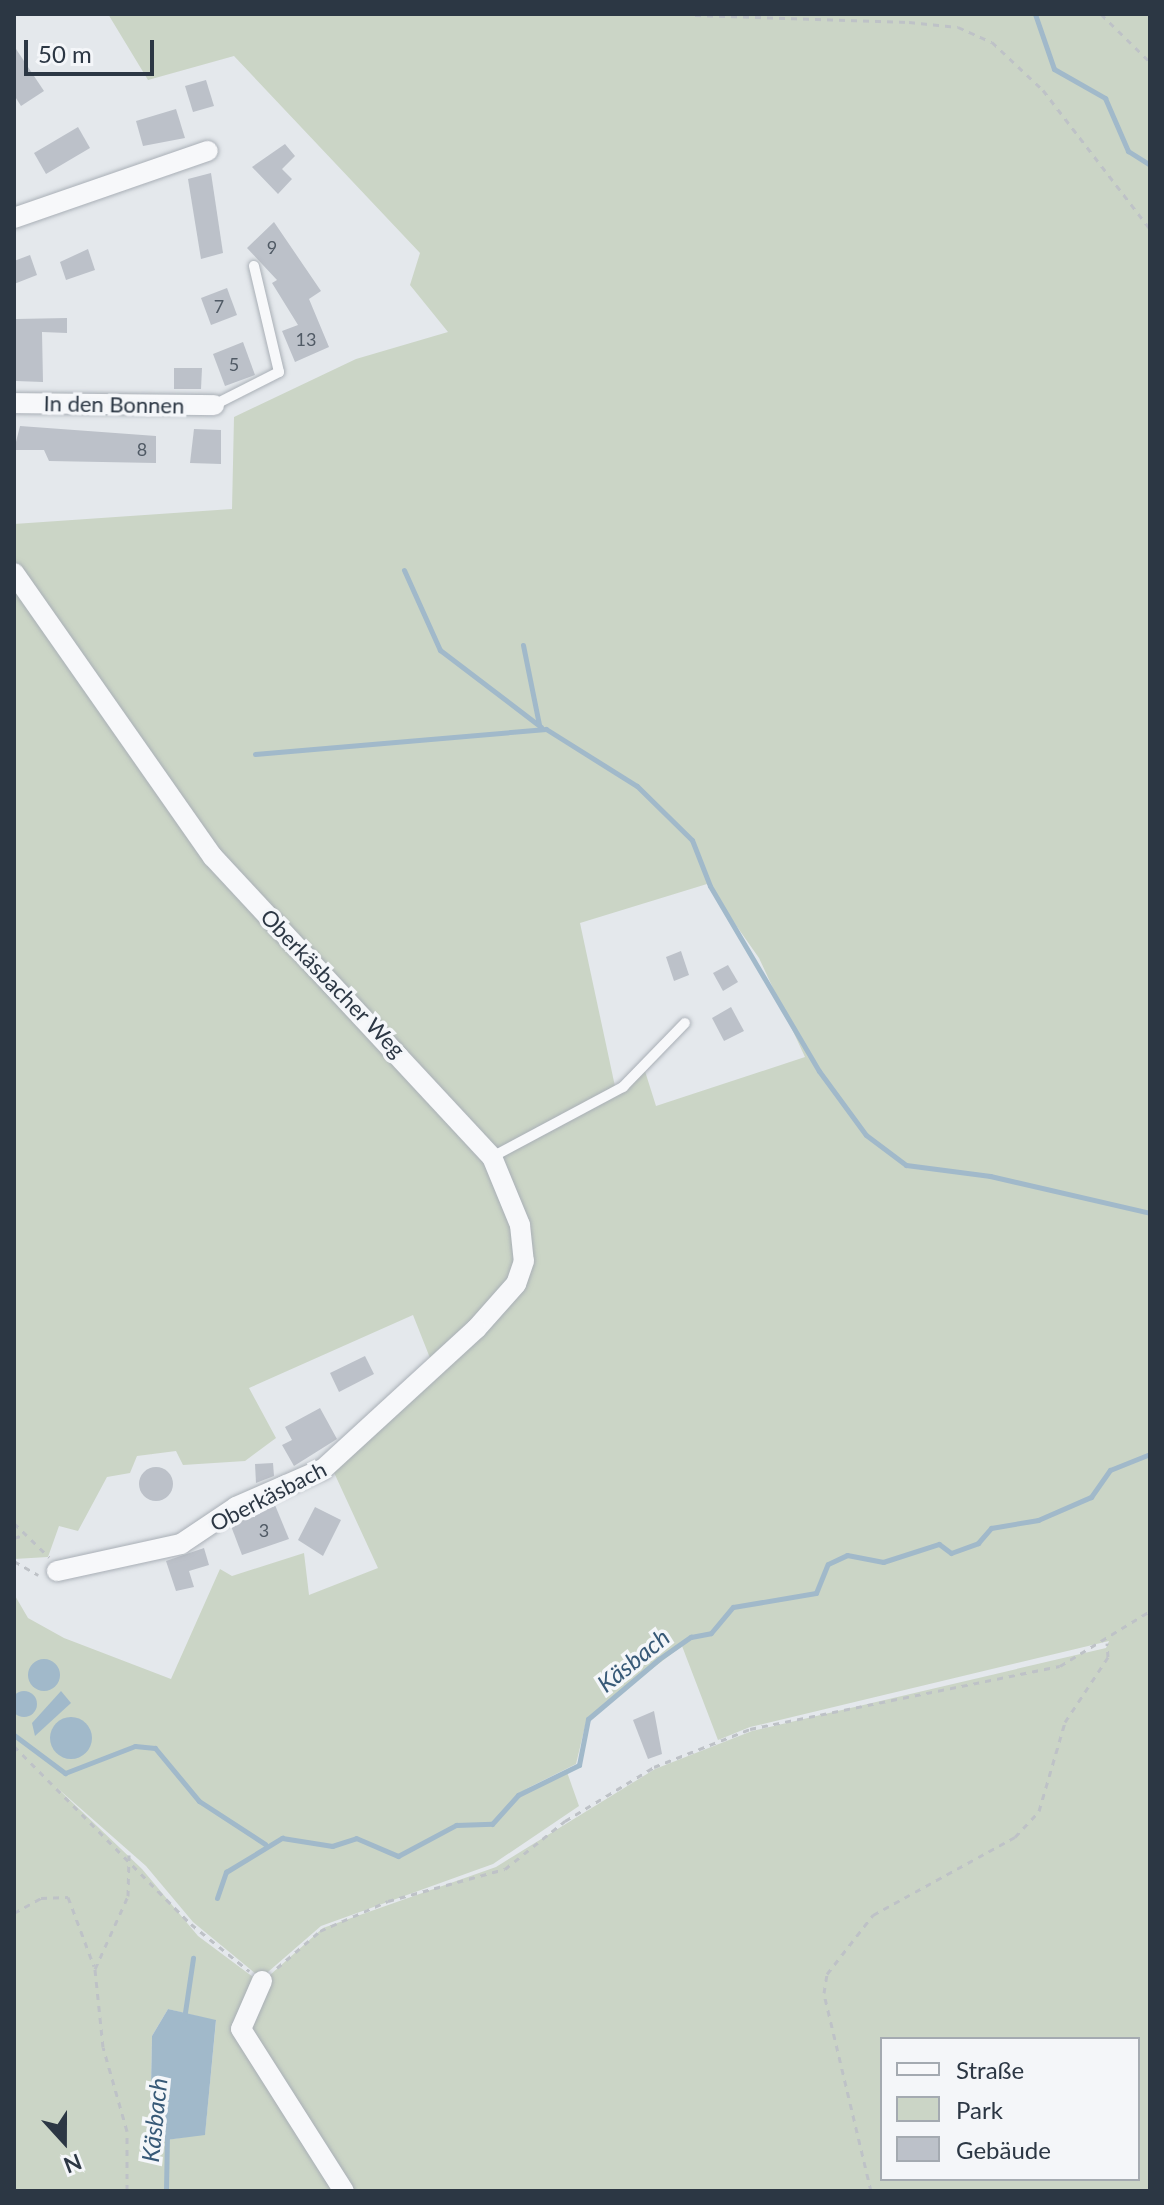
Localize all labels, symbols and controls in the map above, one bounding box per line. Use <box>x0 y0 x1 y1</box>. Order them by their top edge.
scale bar <box>28 24 158 74</box>
text: 50 m <box>38 39 92 68</box>
house number: 9 <box>267 236 277 258</box>
house number: 7 <box>214 295 224 317</box>
house number: 13 <box>296 328 316 350</box>
house number: 5 <box>229 353 239 375</box>
street label: In den Bonnen <box>43 390 185 418</box>
house number: 8 <box>137 438 147 460</box>
street label: Oberkäsbacher Weg <box>255 903 411 1063</box>
street label: Oberkäsbach <box>205 1455 331 1537</box>
house number: 3 <box>259 1519 269 1541</box>
water label: Käsbach <box>591 1622 675 1698</box>
legend <box>880 2037 1140 2181</box>
text: Straße <box>956 2055 1024 2084</box>
water label: Käsbach <box>135 2076 173 2164</box>
text: Park <box>956 2095 1003 2124</box>
north arrow <box>24 2101 104 2181</box>
text: Gebäude <box>956 2135 1051 2164</box>
text: N <box>60 2148 86 2180</box>

